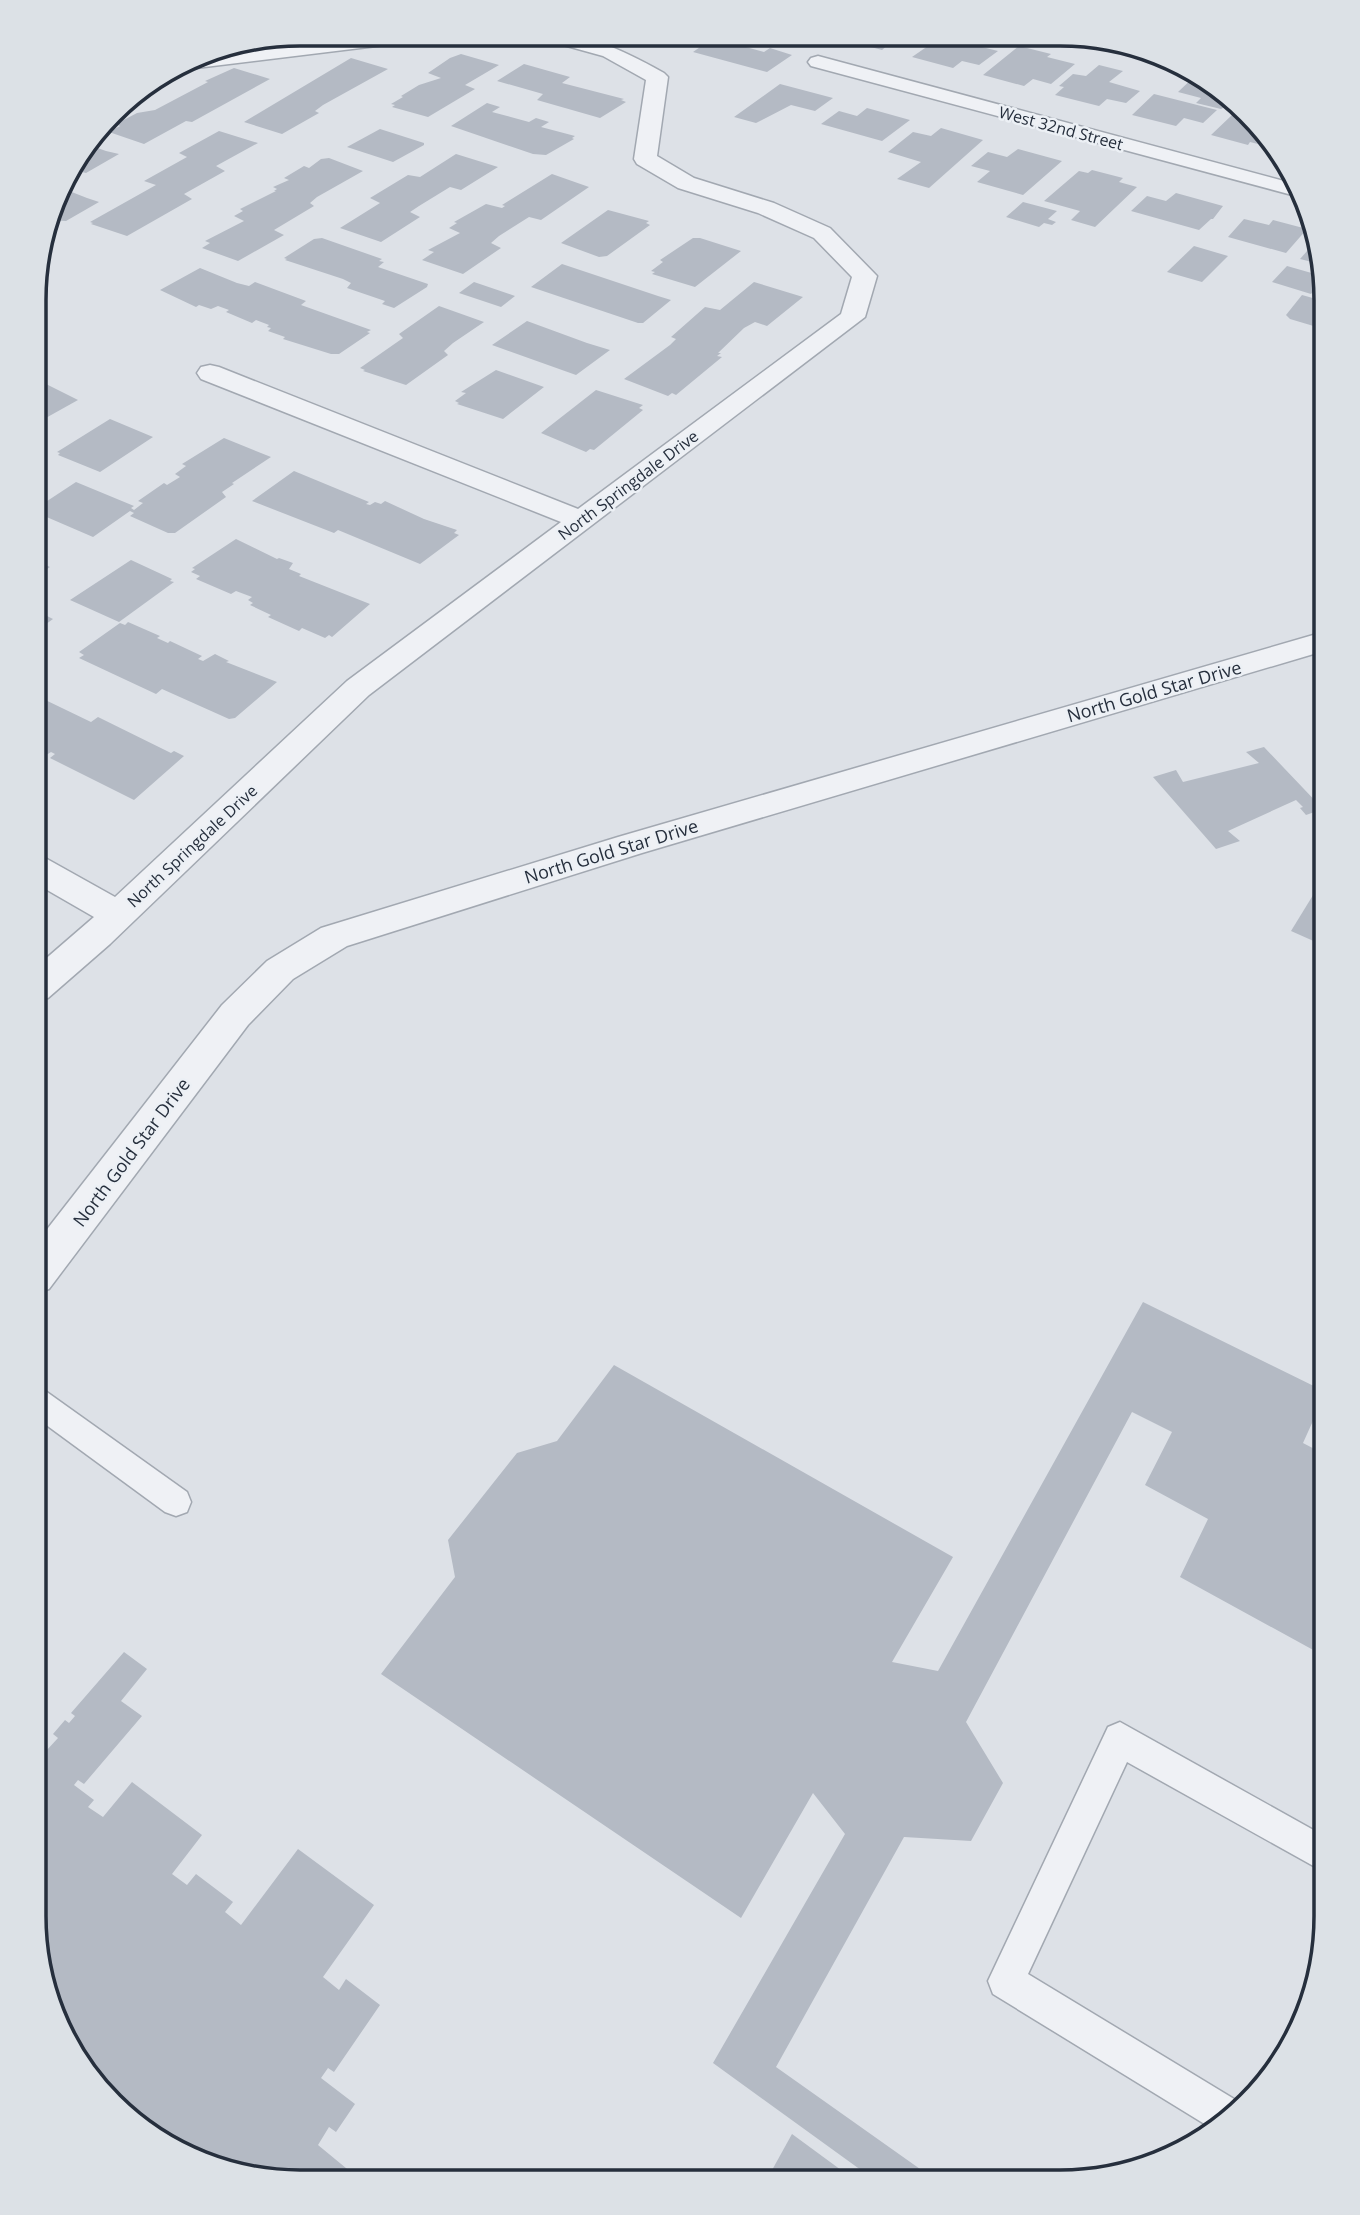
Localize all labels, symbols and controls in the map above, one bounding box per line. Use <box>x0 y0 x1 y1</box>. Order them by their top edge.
street label: West 32nd Street <box>996 101 1126 155</box>
street label: North Springdale Drive <box>553 425 703 545</box>
street label: North Gold Star Drive <box>1064 655 1244 727</box>
street label: North Springdale Drive <box>122 780 262 912</box>
street label: North Gold Star Drive <box>521 813 701 889</box>
street label: North Gold Star Drive <box>67 1073 195 1231</box>

